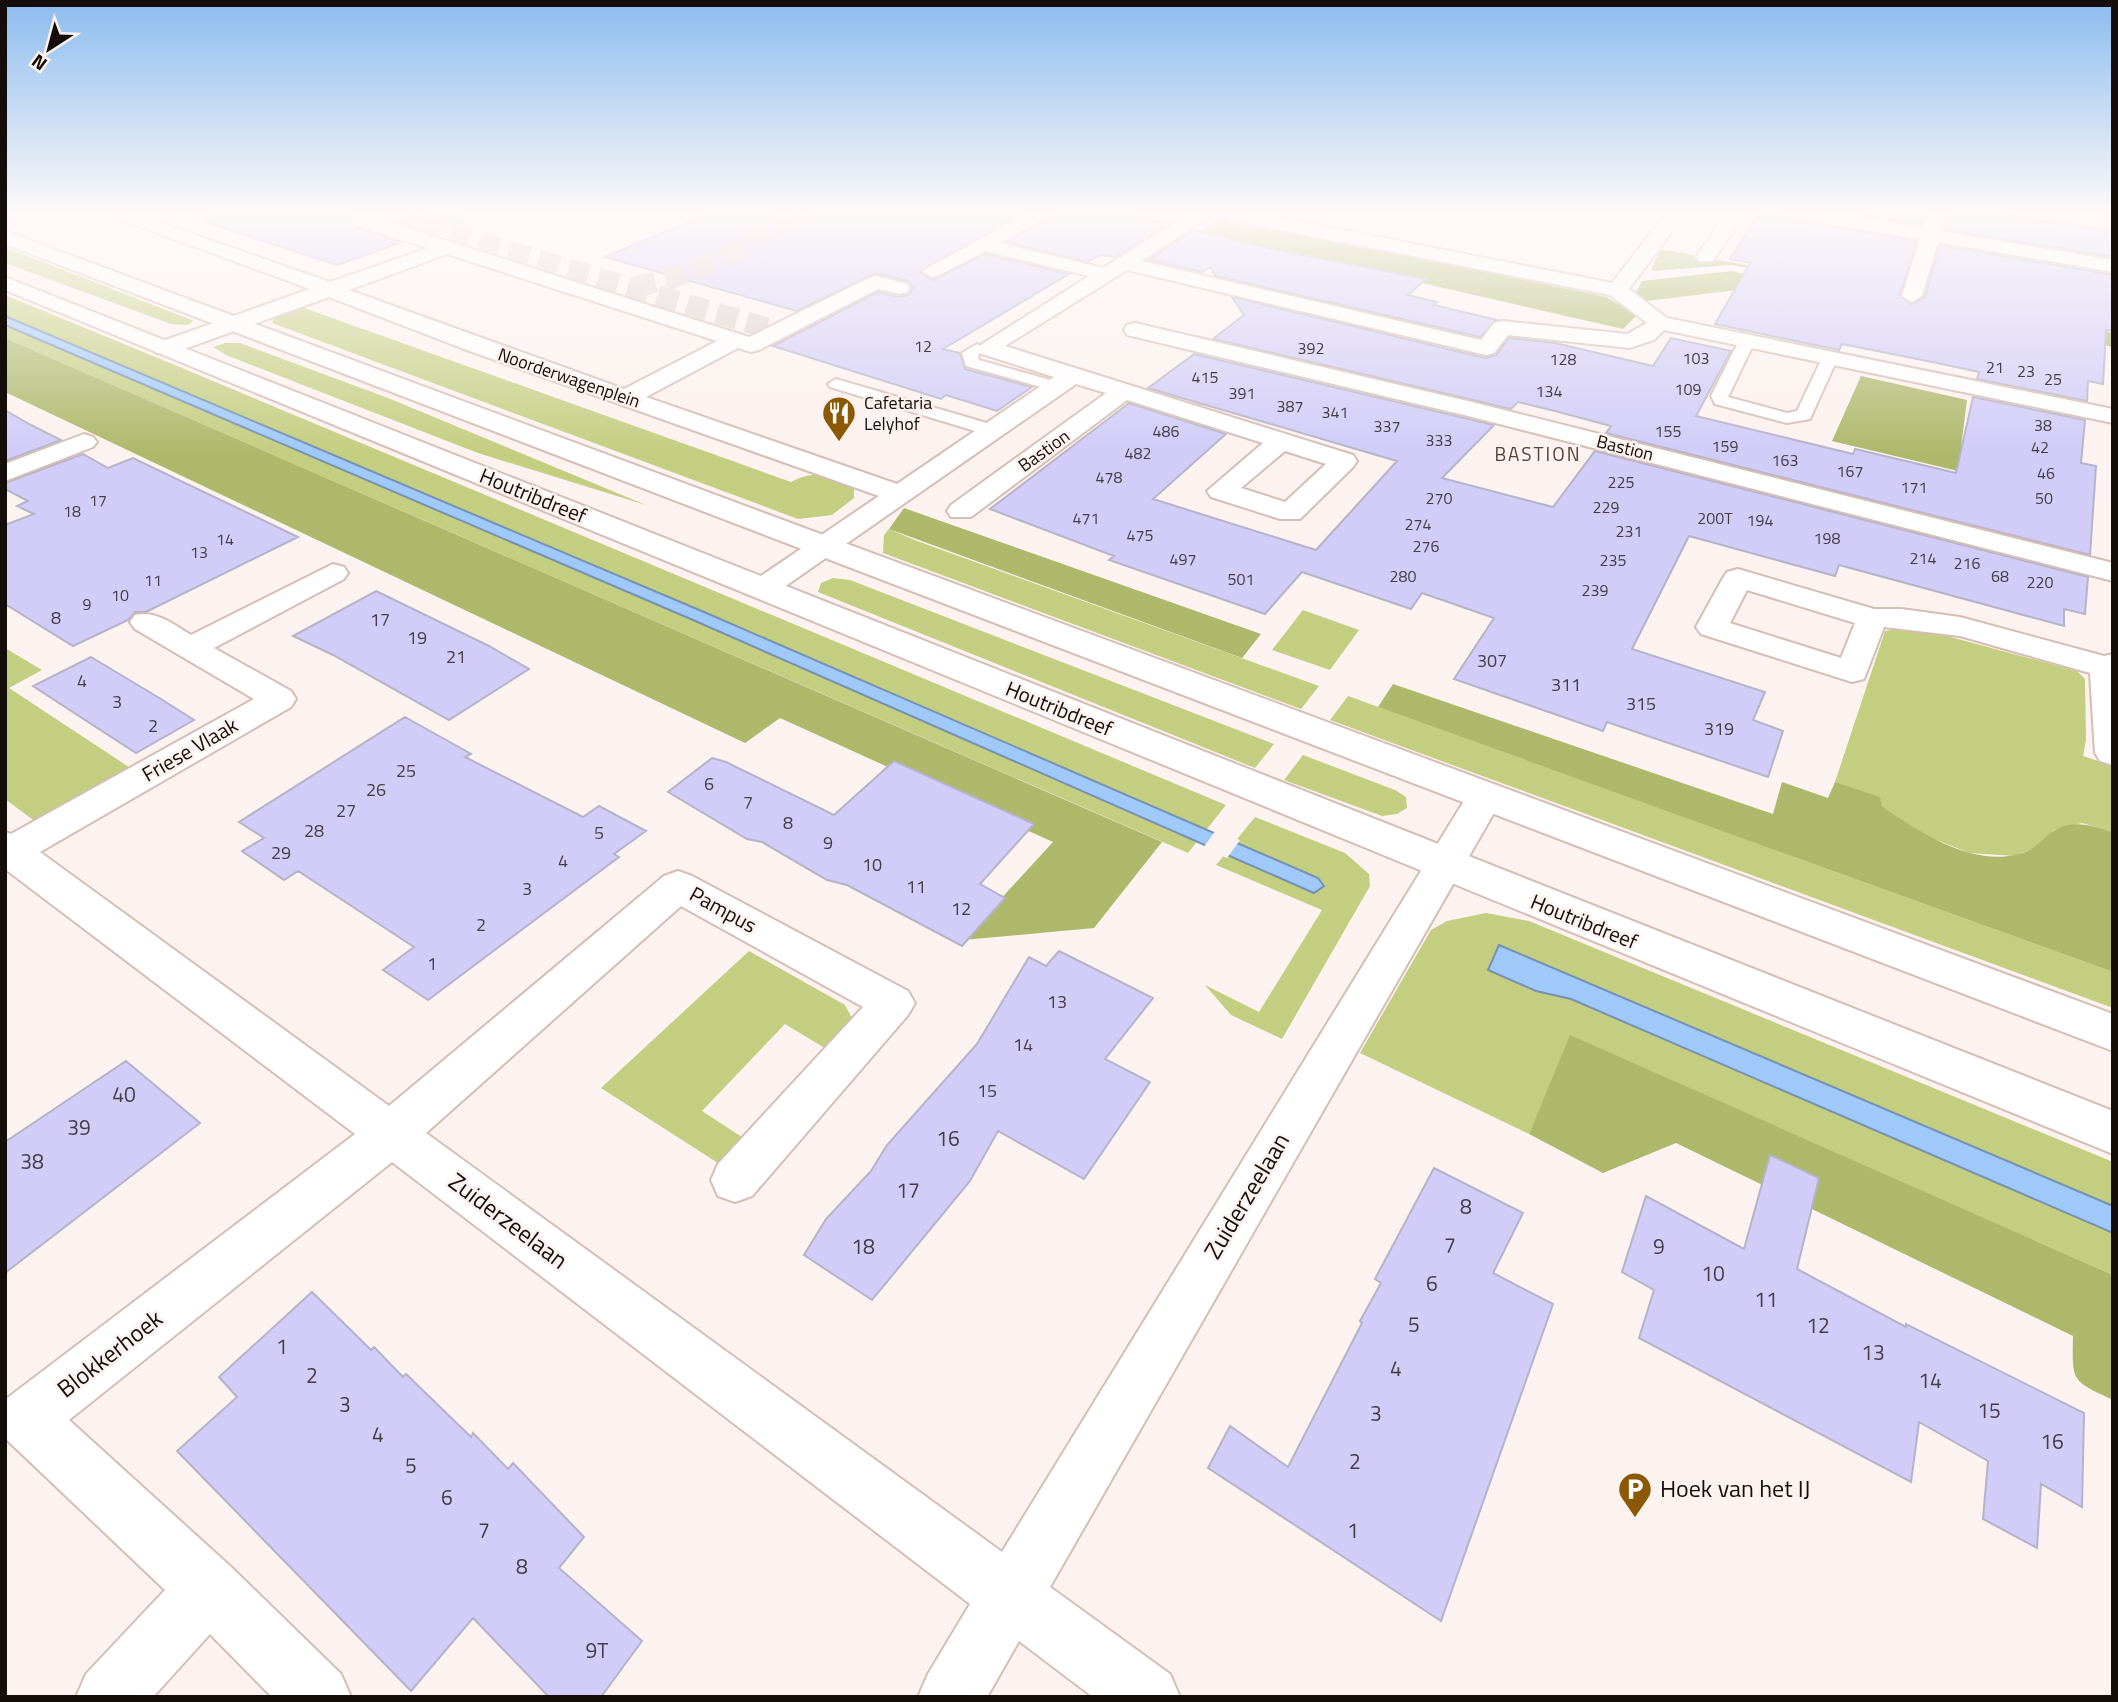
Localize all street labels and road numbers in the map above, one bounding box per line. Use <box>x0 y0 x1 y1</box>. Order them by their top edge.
street label: Noorderwagenplein <box>494 341 644 415</box>
street label: Bastion <box>1012 423 1075 479</box>
street label: Bastion <box>1594 427 1656 468</box>
street label: Houtribdreef <box>475 459 592 531</box>
street label: Houtribdreef <box>1001 672 1118 744</box>
street label: Friese Vlaak <box>135 709 244 790</box>
street label: Pampus <box>684 878 763 941</box>
street label: Houtribdreef <box>1526 885 1643 957</box>
street label: Zuiderzeelaan <box>1194 1126 1298 1265</box>
street label: Zuiderzeelaan <box>441 1163 576 1277</box>
street label: Blokkerhoek <box>49 1300 170 1406</box>

